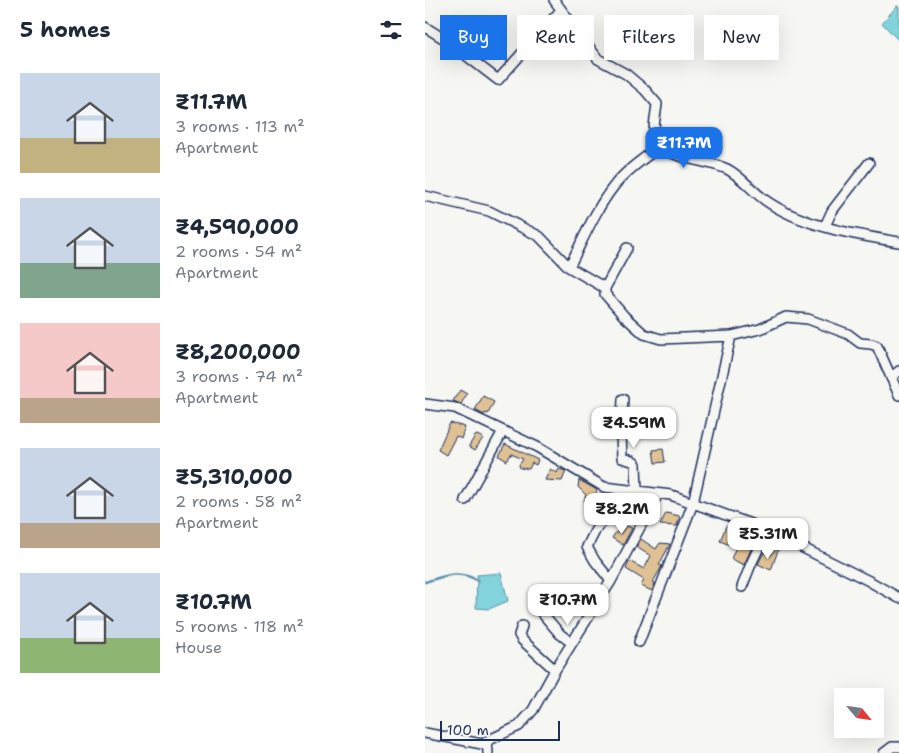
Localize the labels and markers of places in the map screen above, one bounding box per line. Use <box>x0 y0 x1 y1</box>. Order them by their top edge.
pin: ₹11.7M <box>643 126 725 169</box>
pin: ₹4.59M <box>593 406 675 449</box>
pin: ₹8.2M <box>587 492 657 535</box>
pin: ₹5.31M <box>727 518 809 560</box>
pin: ₹10.7M <box>527 584 609 626</box>

